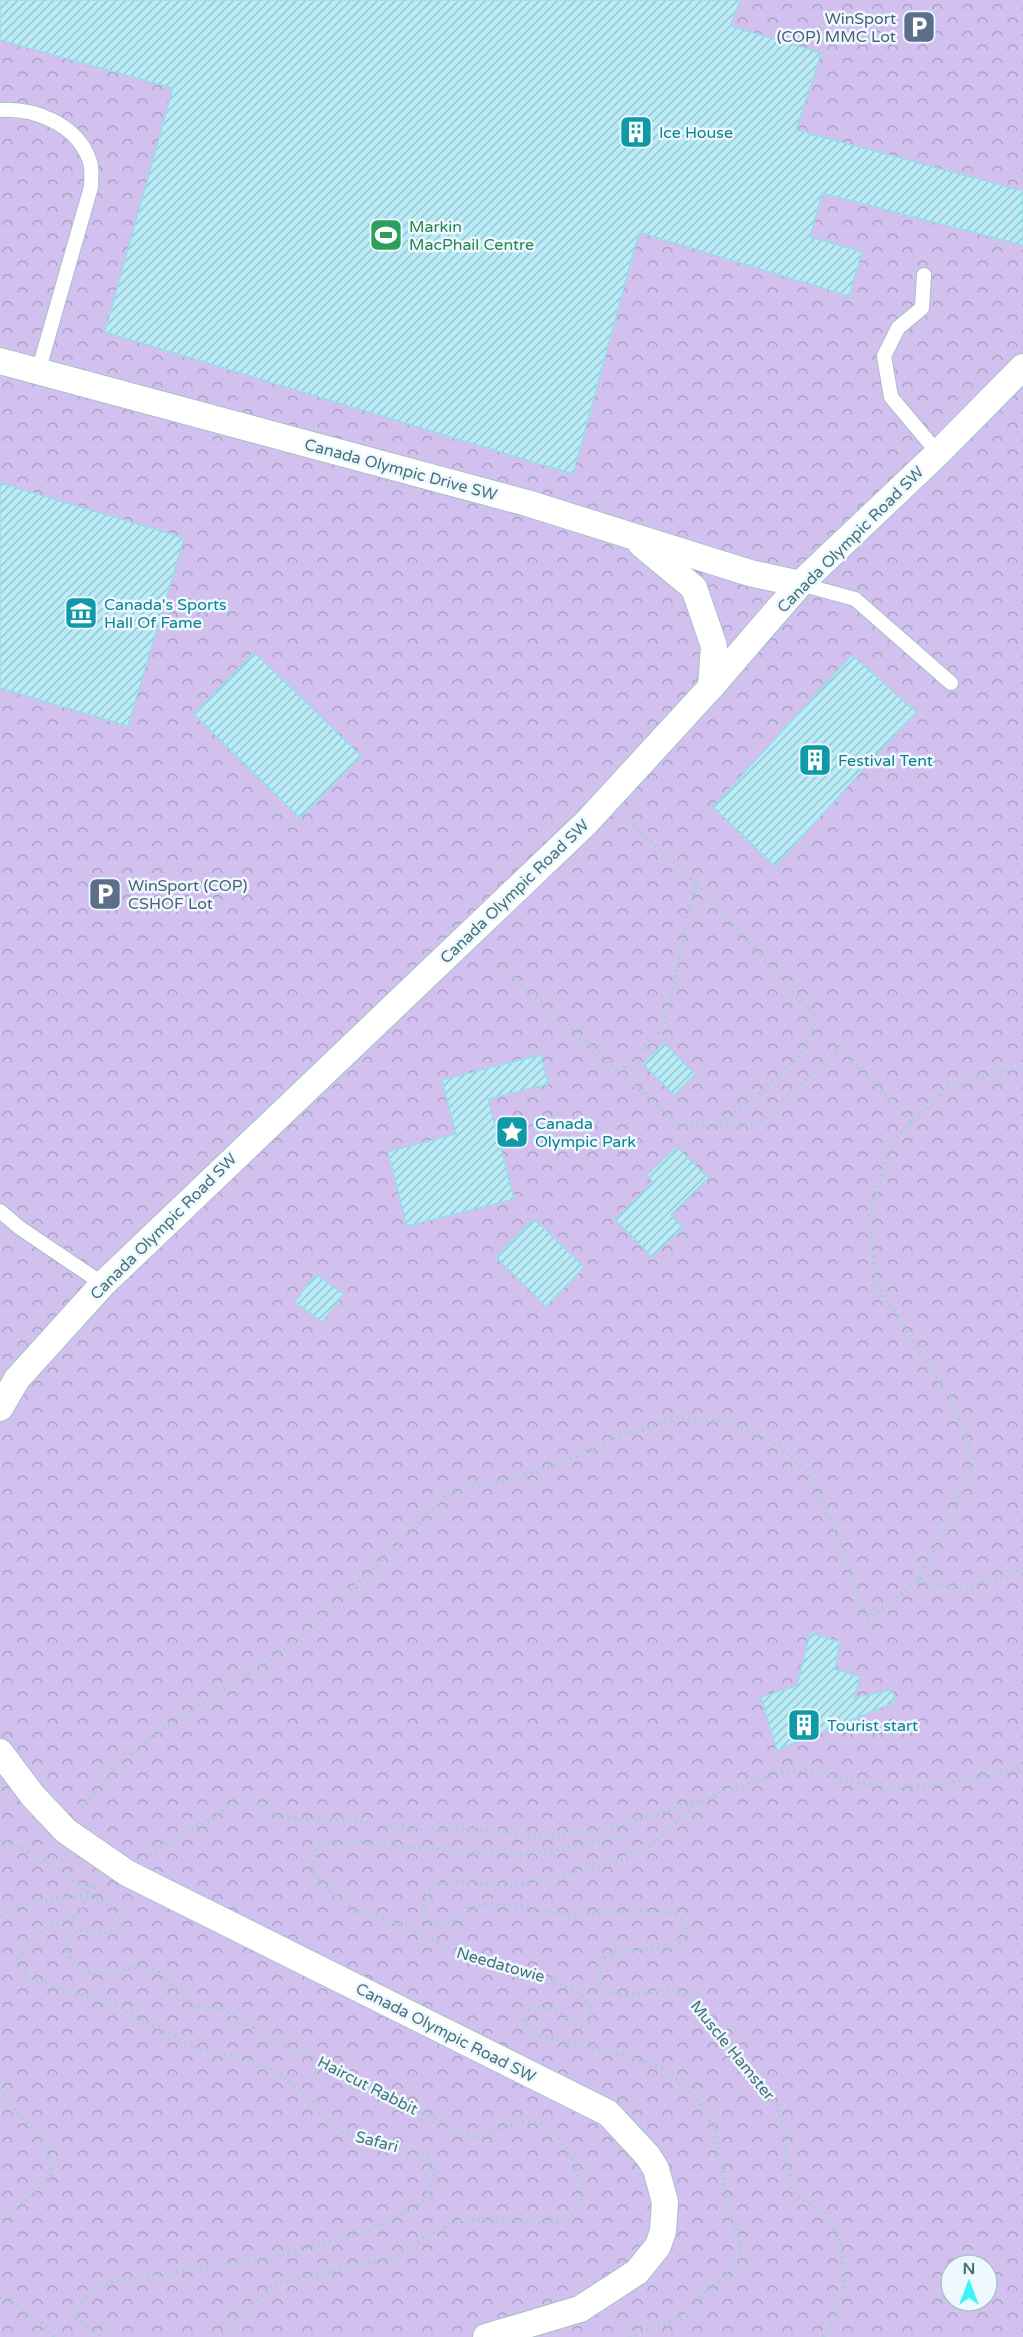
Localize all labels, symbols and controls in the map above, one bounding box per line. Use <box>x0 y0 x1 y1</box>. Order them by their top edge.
place label: WinSport (COP) MMC Lot <box>777 9 896 47</box>
parking icon: WinSport (COP) MMC Lot <box>901 9 937 45</box>
building icon: Ice House <box>618 114 654 150</box>
place label: Ice House <box>659 123 733 143</box>
sports icon: Markin MacPhail Centre <box>368 217 404 253</box>
place label: Markin MacPhail Centre <box>409 217 534 255</box>
street label: Canada Olympic Drive SW <box>302 435 499 505</box>
street label: Canada Olympic Road SW <box>773 462 928 617</box>
museum icon: Canada's Sports Hall Of Fame <box>63 595 99 631</box>
place label: Canada's Sports Hall Of Fame <box>104 595 227 633</box>
building icon: Festival Tent <box>797 742 833 778</box>
place label: Festival Tent <box>838 751 933 771</box>
street label: Canada Olympic Road SW <box>436 815 593 968</box>
parking icon: WinSport (COP) CSHOF Lot <box>87 876 123 912</box>
place label: WinSport (COP) CSHOF Lot <box>128 876 247 914</box>
place icon: Canada Olympic Park <box>494 1114 530 1150</box>
place label: Canada Olympic Park <box>535 1114 636 1152</box>
street label: Canada Olympic Road SW <box>86 1149 241 1304</box>
building icon: Tourist start <box>786 1707 822 1743</box>
place label: Tourist start <box>827 1716 918 1736</box>
street label: Needatowie <box>454 1943 547 1987</box>
street label: Canada Olympic Road SW <box>352 1979 539 2087</box>
street label: Muscle Hamster <box>686 1997 779 2105</box>
street label: Haircut Rabbit <box>314 2052 421 2120</box>
street label: Safari <box>353 2127 400 2157</box>
north arrow <box>939 2253 999 2313</box>
text: N <box>963 2259 975 2279</box>

